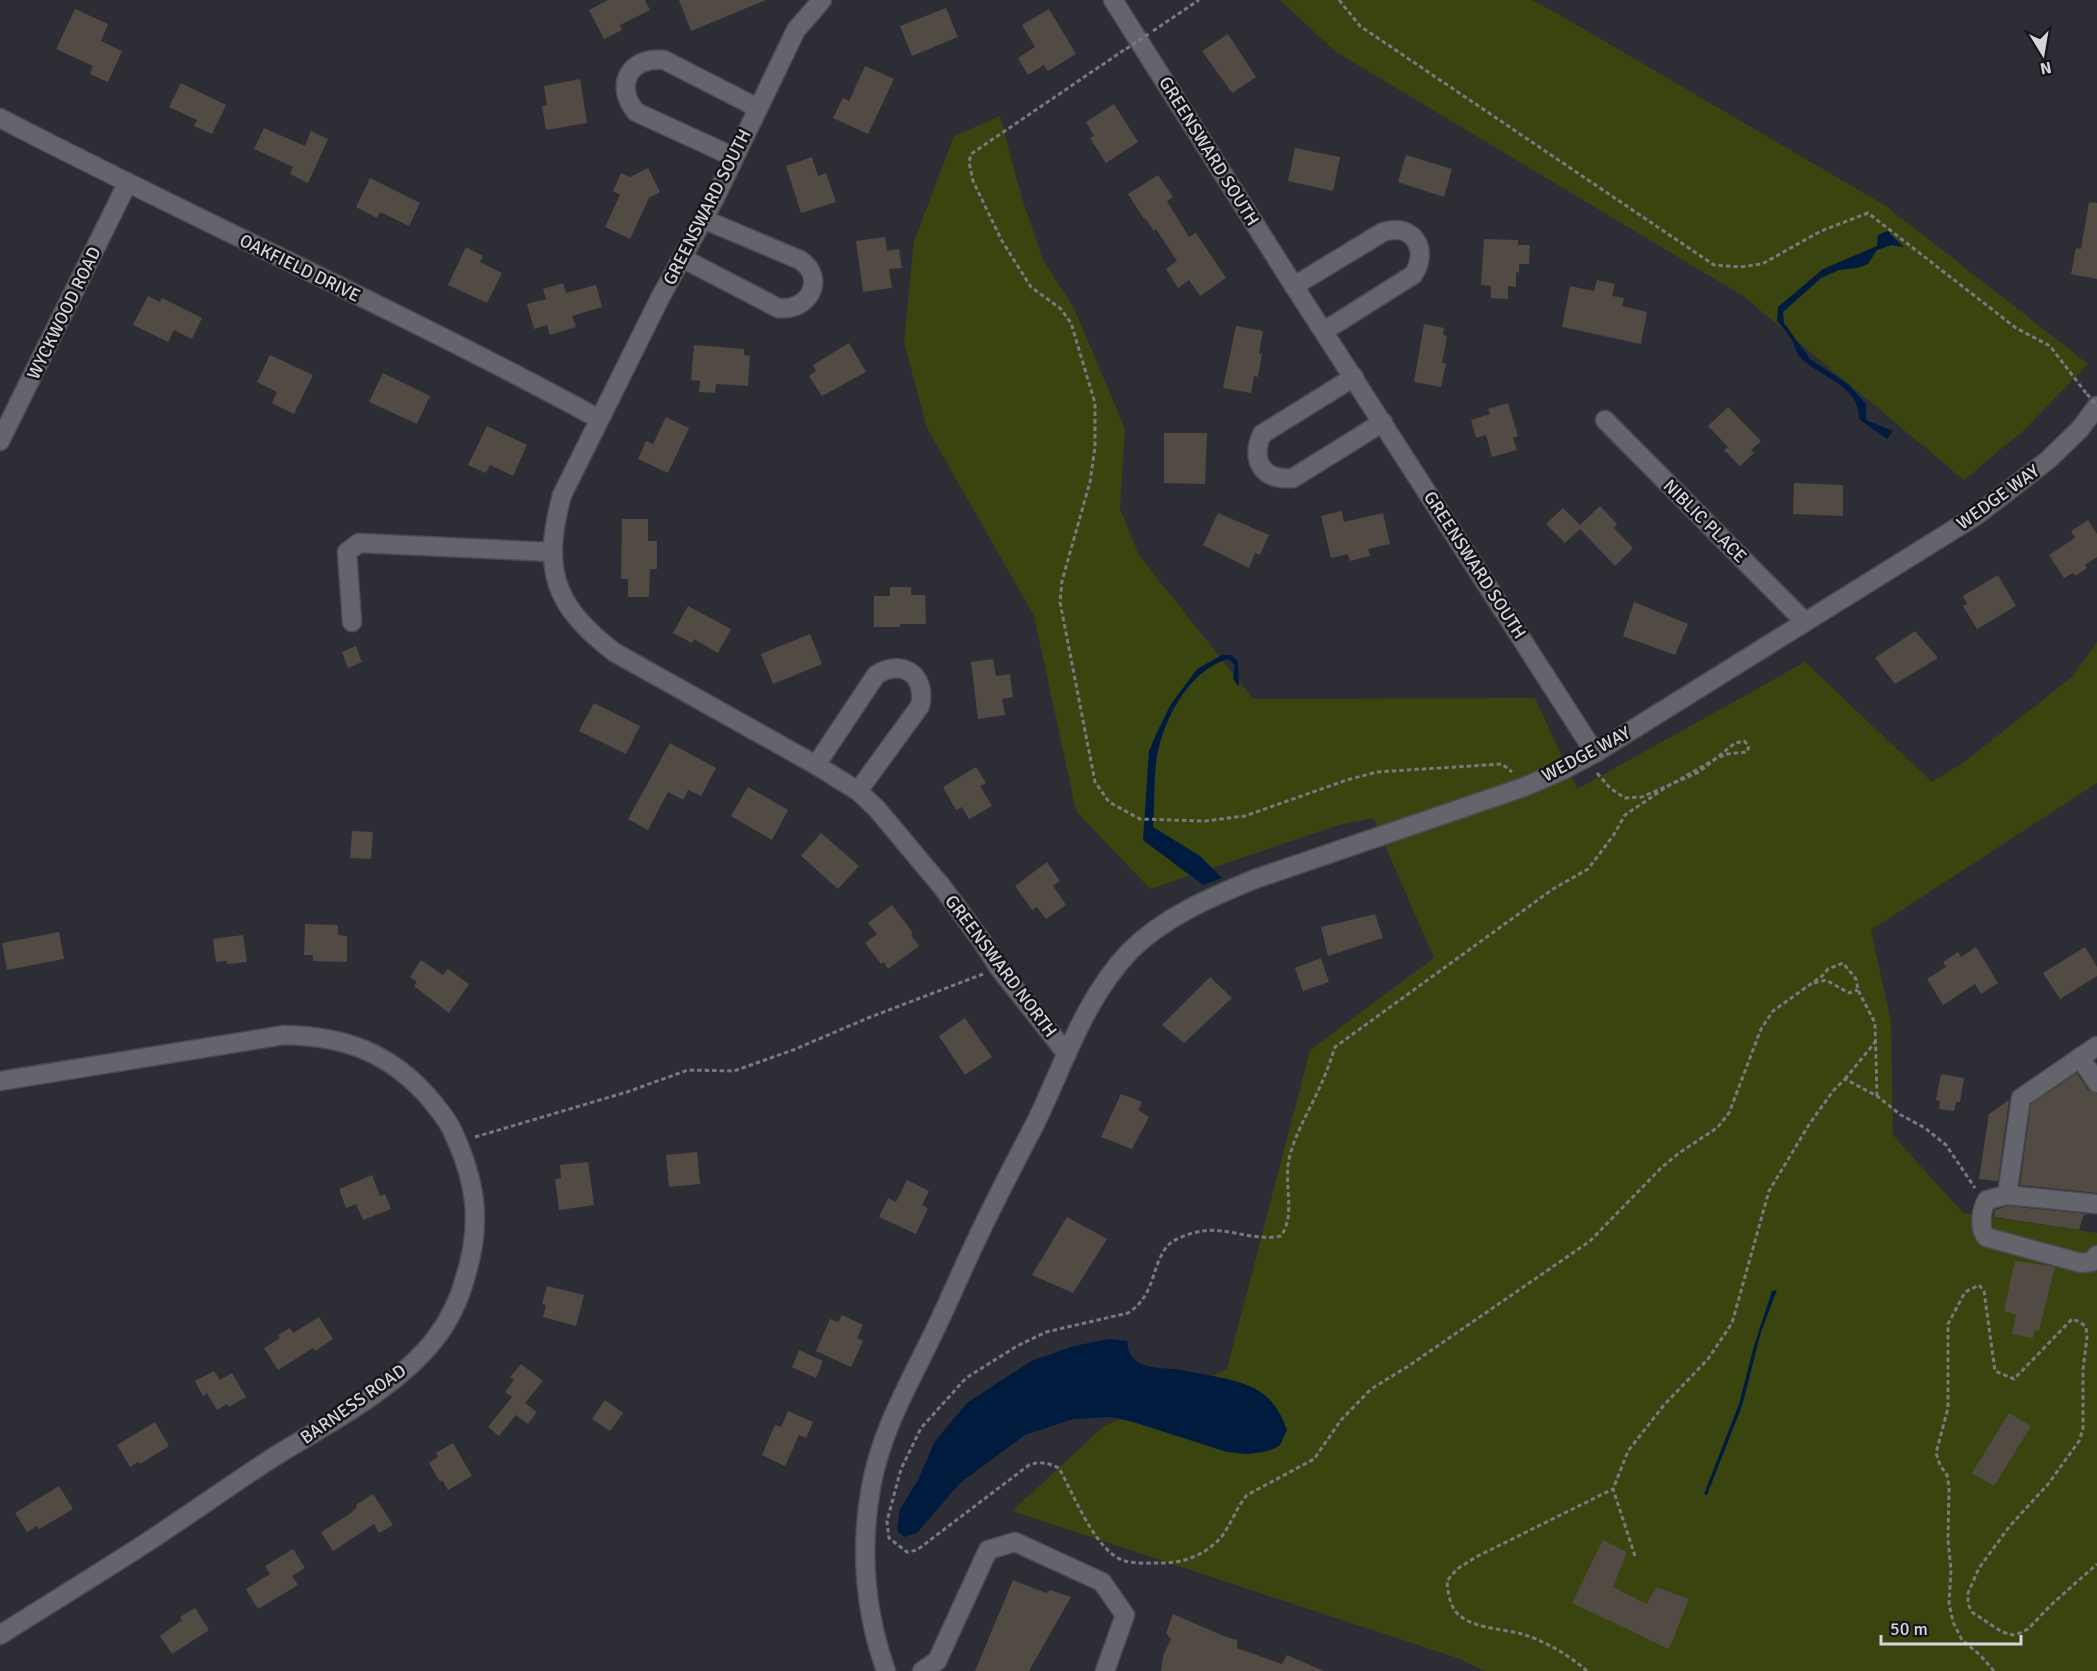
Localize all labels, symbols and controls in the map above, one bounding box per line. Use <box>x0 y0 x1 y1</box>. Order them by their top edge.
north arrow <box>2013 24 2073 84</box>
text: N <box>2038 57 2053 79</box>
street label: GREENSWARD SOUTH <box>1154 72 1264 230</box>
street label: GREENSWARD SOUTH <box>658 126 756 288</box>
street label: OAKFIELD DRIVE <box>236 229 364 307</box>
street label: WYCKWOOD ROAD <box>22 243 106 383</box>
street label: WEDGE WAY <box>1952 460 2044 534</box>
street label: NIBLIC PLACE <box>1659 475 1751 567</box>
street label: GREENSWARD SOUTH <box>1419 487 1531 643</box>
street label: WEDGE WAY <box>1538 722 1634 786</box>
street label: GREENSWARD NORTH <box>940 890 1062 1042</box>
street label: BARNESS ROAD <box>296 1359 410 1449</box>
scale bar <box>1881 1608 2020 1646</box>
text: 50 m <box>1890 1618 1928 1640</box>

